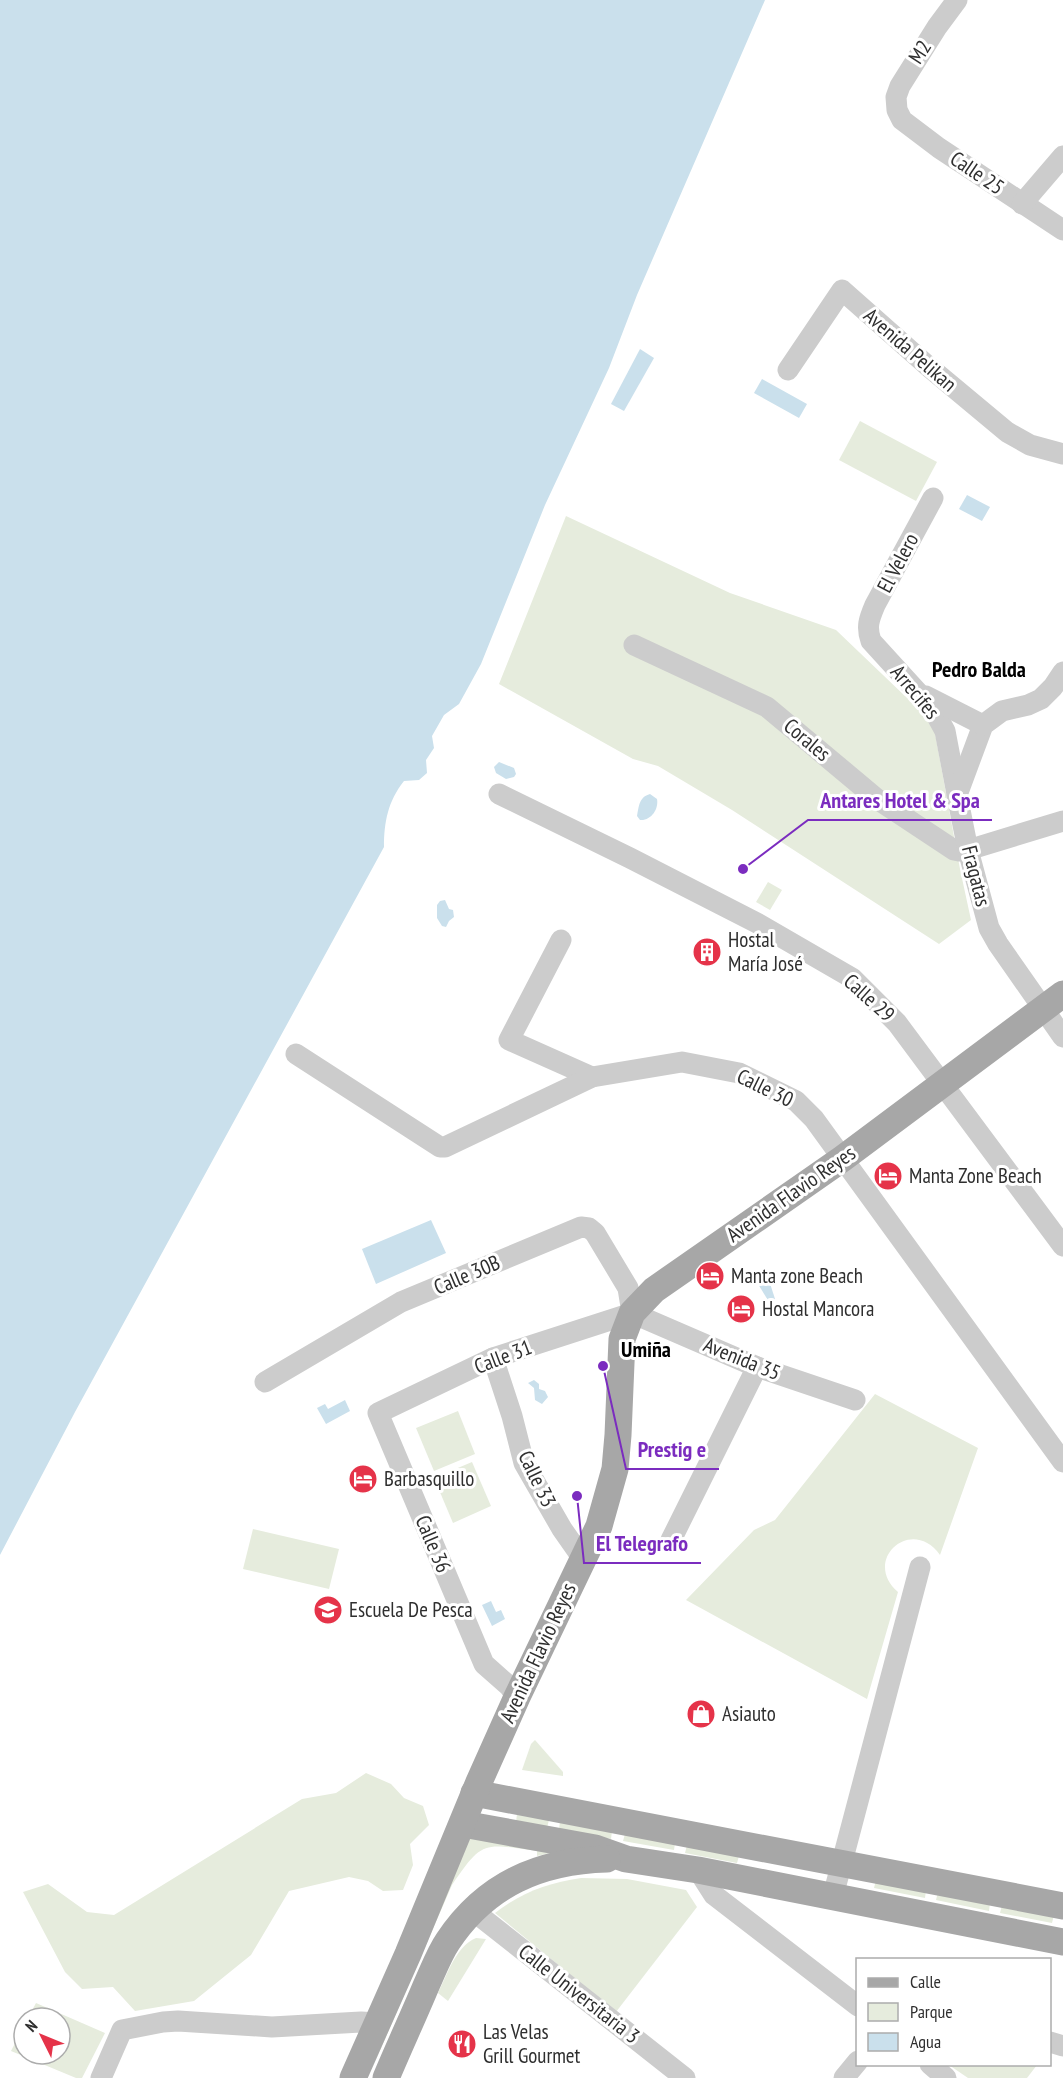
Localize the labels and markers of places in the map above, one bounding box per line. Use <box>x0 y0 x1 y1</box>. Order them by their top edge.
callout: Antares Hotel & Spa <box>808 780 992 820</box>
place label: Hostal María José <box>728 926 803 977</box>
building icon: Hostal María José <box>691 936 723 968</box>
hotel icon: Manta Zone Beach <box>872 1160 904 1192</box>
place label: Manta Zone Beach <box>909 1162 1042 1189</box>
hotel icon: Manta zone Beach <box>694 1260 726 1292</box>
place label: Manta zone Beach <box>731 1262 863 1289</box>
hotel icon: Hostal Mancora <box>725 1293 757 1325</box>
place label: Hostal Mancora <box>762 1295 874 1322</box>
callout: Prestig e <box>626 1429 719 1469</box>
hotel icon: Barbasquillo <box>347 1463 379 1495</box>
place label: Barbasquillo <box>384 1465 474 1492</box>
callout: El Telegrafo <box>584 1523 701 1563</box>
school or university icon: Escuela De Pesca <box>312 1594 344 1626</box>
place label: Escuela De Pesca <box>349 1596 473 1623</box>
shop icon: Asiauto <box>685 1698 717 1730</box>
place label: Asiauto <box>722 1700 776 1727</box>
place label: Las Velas Grill Gourmet <box>483 2018 580 2069</box>
restaurant icon: Las Velas Grill Gourmet <box>446 2028 478 2060</box>

